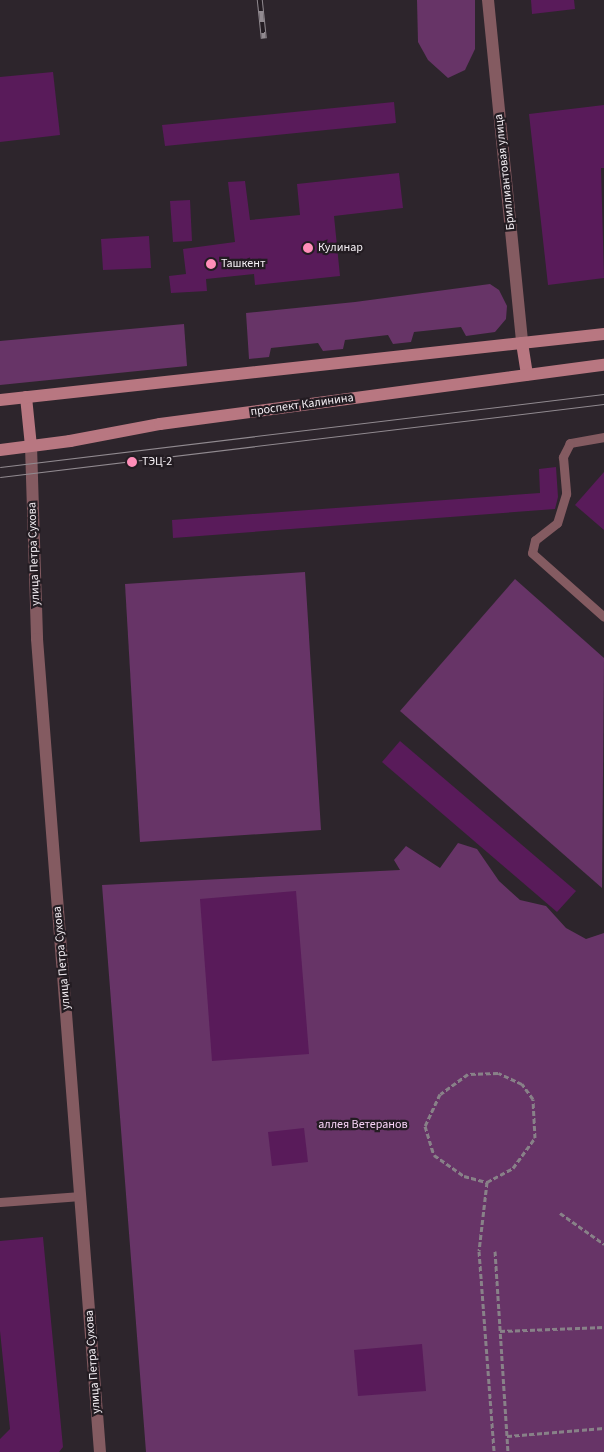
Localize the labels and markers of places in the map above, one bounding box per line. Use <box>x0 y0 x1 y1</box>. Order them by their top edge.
place label: Кулинар <box>318 241 363 255</box>
marker: Кулинар <box>302 242 314 254</box>
place label: Ташкент <box>221 257 266 271</box>
marker: Ташкент <box>205 258 217 270</box>
place label: ТЭЦ-2 <box>142 455 172 469</box>
marker: ТЭЦ-2 <box>126 456 138 468</box>

